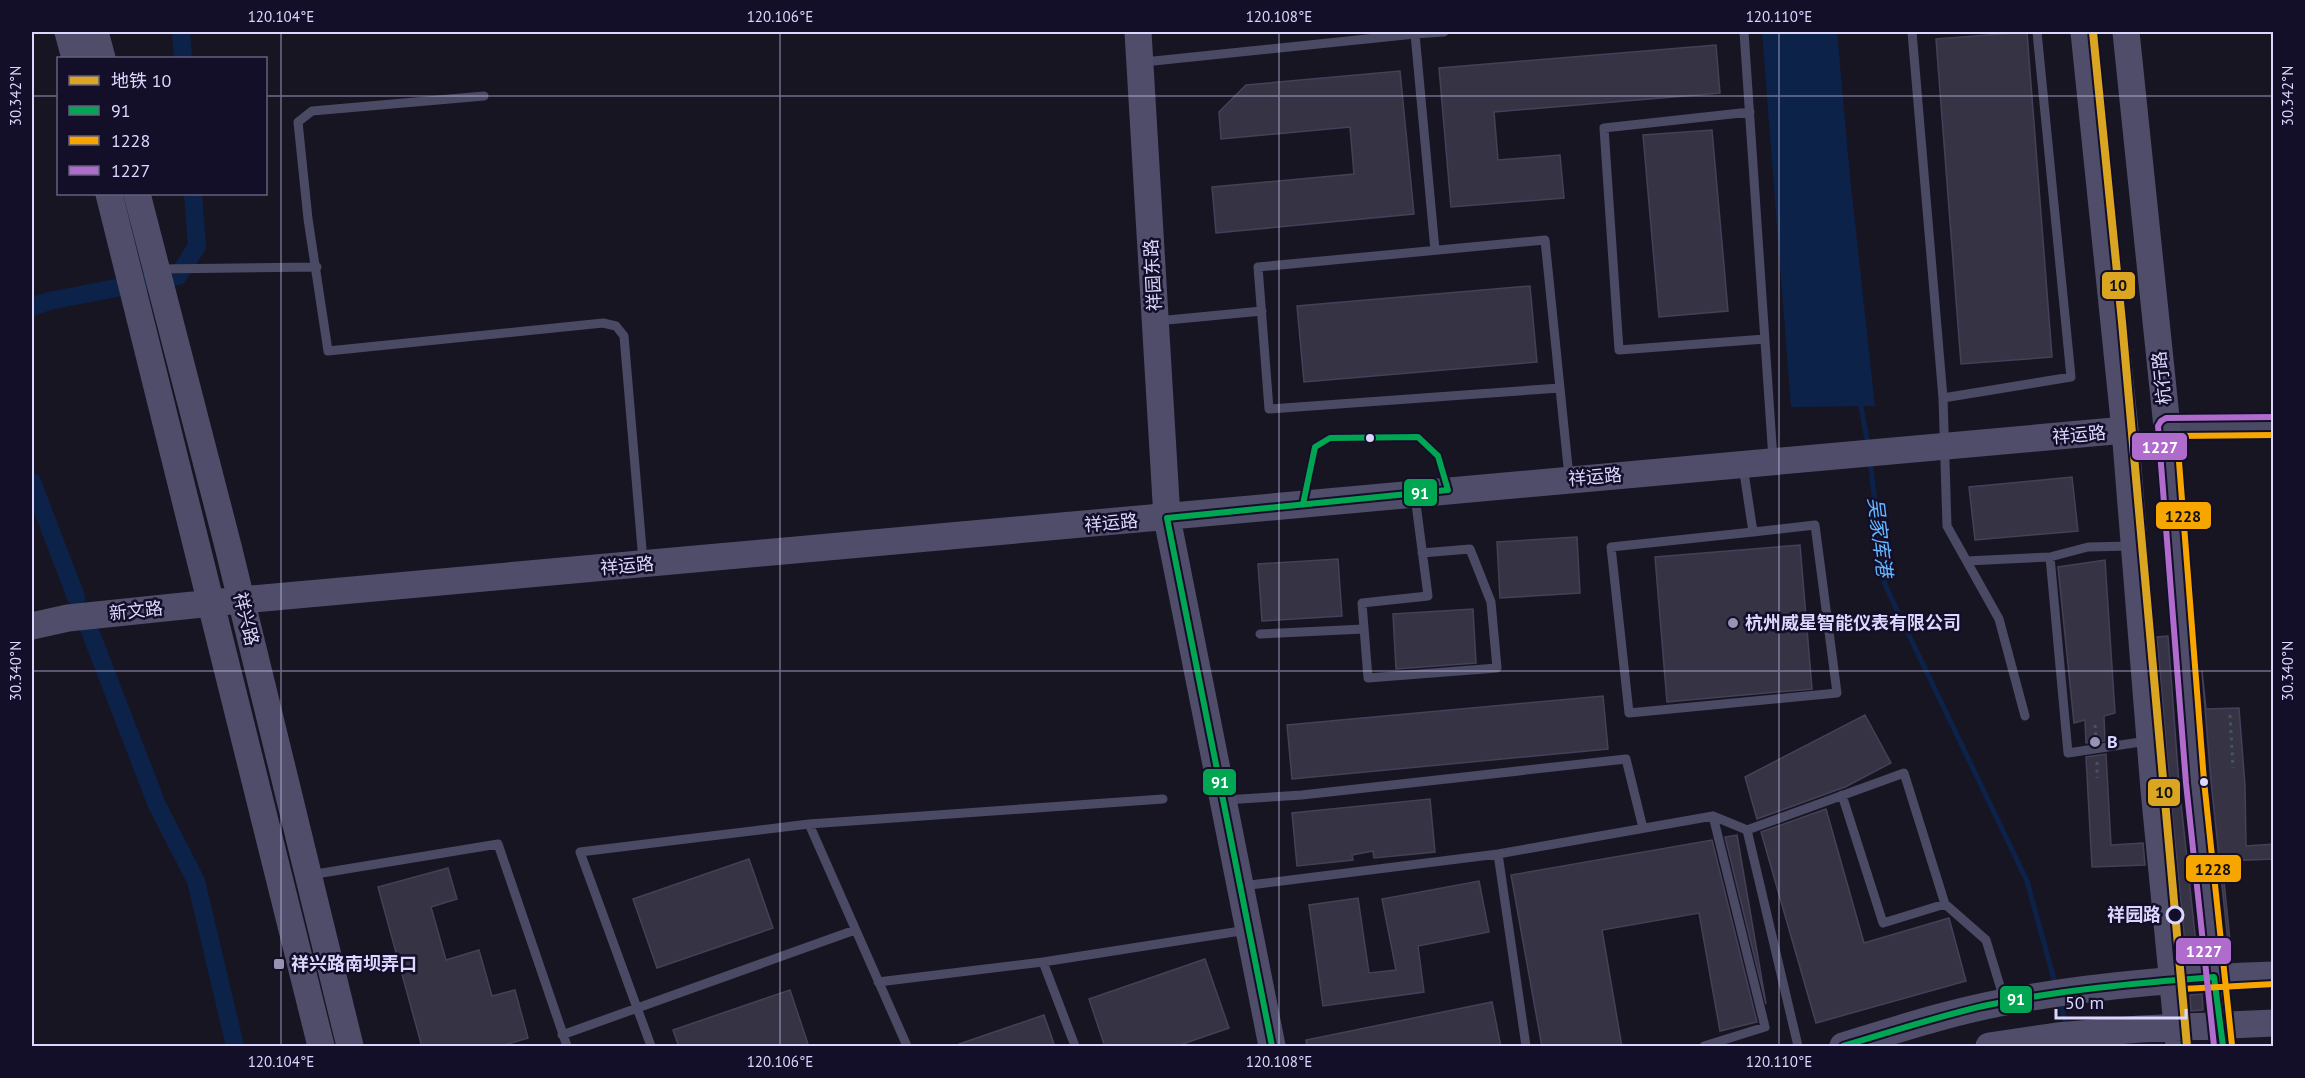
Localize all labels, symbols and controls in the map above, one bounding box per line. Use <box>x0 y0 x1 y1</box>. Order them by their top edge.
text: 120.104°E <box>248 7 314 26</box>
text: 120.106°E <box>747 7 813 26</box>
text: 120.108°E <box>1246 7 1312 26</box>
text: 120.110°E <box>1746 7 1812 26</box>
legend <box>57 57 267 195</box>
text: 30.342°N <box>6 66 25 126</box>
text: 30.342°N <box>2278 66 2297 126</box>
text: 地铁 10 <box>111 69 172 92</box>
text: 91 <box>111 99 131 122</box>
text: 1228 <box>111 129 150 152</box>
text: 1227 <box>111 159 150 182</box>
street label: 祥园东路 <box>1139 238 1166 312</box>
line badge: 10 <box>2101 271 2136 300</box>
text: 10 <box>2109 275 2127 295</box>
street label: 杭行路 <box>2147 350 2176 406</box>
street label: 祥运路 <box>2051 421 2107 448</box>
unlabelled marker <box>1364 432 1376 444</box>
line badge: 1227 <box>2131 432 2188 461</box>
text: 1227 <box>2142 437 2178 457</box>
street label: 祥运路 <box>1567 463 1623 490</box>
line badge: 91 <box>1403 478 1438 507</box>
text: 91 <box>1411 483 1429 503</box>
water label: 吴家库港 <box>1862 496 1898 581</box>
line badge: 1228 <box>2155 501 2212 530</box>
text: 1228 <box>2165 506 2201 526</box>
street label: 祥运路 <box>1083 509 1139 536</box>
street label: 祥运路 <box>599 552 655 579</box>
street label: 祥兴路 <box>229 590 264 648</box>
street label: 新文路 <box>108 596 164 625</box>
place label: 杭州威星智能仪表有限公司 <box>1745 611 1961 634</box>
marker: 杭州威星智能仪表有限公司 <box>1726 616 1740 630</box>
text: 30.340°N <box>6 641 25 701</box>
text: 30.340°N <box>2278 641 2297 701</box>
place label: B <box>2107 730 2118 753</box>
marker: B <box>2088 735 2102 749</box>
line badge: 91 <box>1202 768 1237 796</box>
text: 91 <box>1211 772 1229 792</box>
unlabelled marker <box>2198 776 2210 788</box>
line badge: 10 <box>2147 778 2181 807</box>
text: 10 <box>2155 782 2173 802</box>
line badge: 1228 <box>2185 854 2242 883</box>
text: 1228 <box>2195 859 2231 879</box>
place label: 祥园路 <box>2107 903 2161 926</box>
marker: 祥园路 <box>2166 906 2184 924</box>
line badge: 1227 <box>2175 937 2232 965</box>
text: 1227 <box>2186 941 2222 961</box>
place label: 祥兴路南坝弄口 <box>291 952 417 975</box>
marker: 祥兴路南坝弄口 <box>272 957 286 971</box>
scale bar <box>2056 982 2186 1020</box>
line badge: 91 <box>1999 985 2033 1014</box>
text: 91 <box>2007 989 2025 1009</box>
text: 50 m <box>2065 991 2104 1014</box>
text: 120.104°E <box>248 1052 314 1071</box>
text: 120.106°E <box>747 1052 813 1071</box>
text: 120.108°E <box>1246 1052 1312 1071</box>
text: 120.110°E <box>1746 1052 1812 1071</box>

